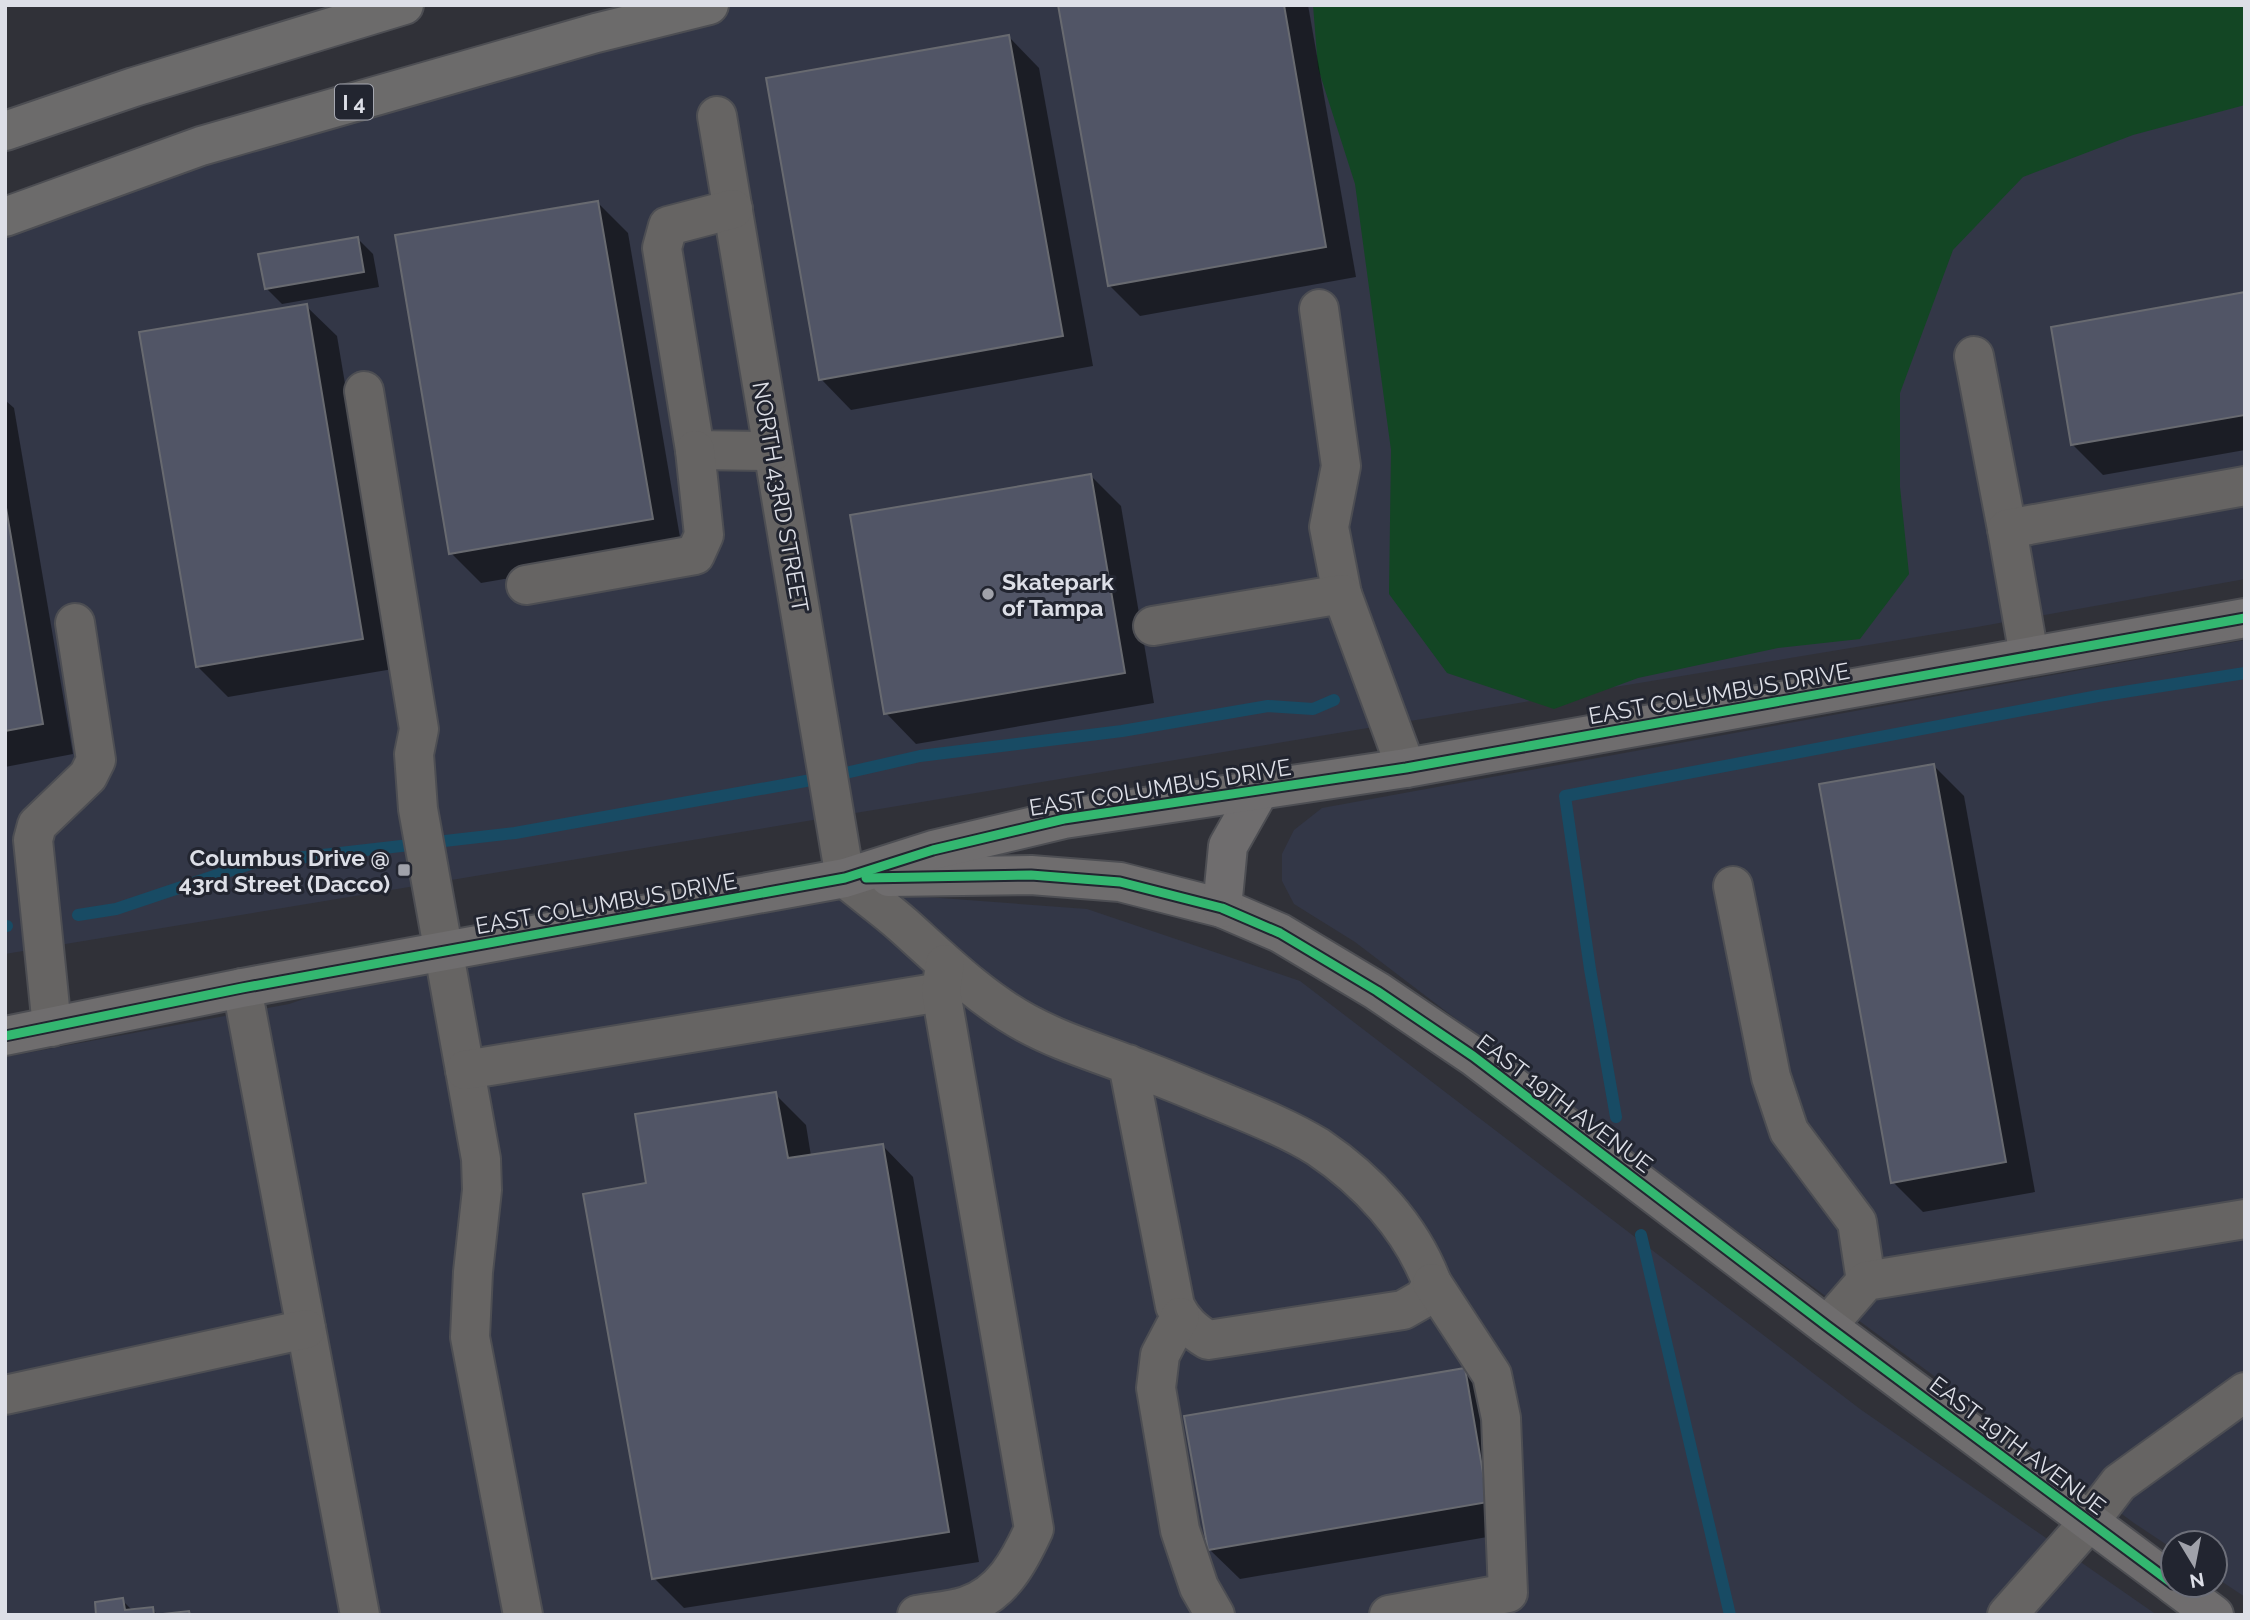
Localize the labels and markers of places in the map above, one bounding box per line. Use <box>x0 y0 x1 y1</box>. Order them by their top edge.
place label: Skatepark of Tampa <box>1002 568 1114 621</box>
marker: Skatepark of Tampa <box>980 586 996 602</box>
place label: Columbus Drive @ 43rd Street (Dacco) <box>179 844 390 897</box>
marker: Columbus Drive @ 43rd Street (Dacco) <box>396 862 412 878</box>

